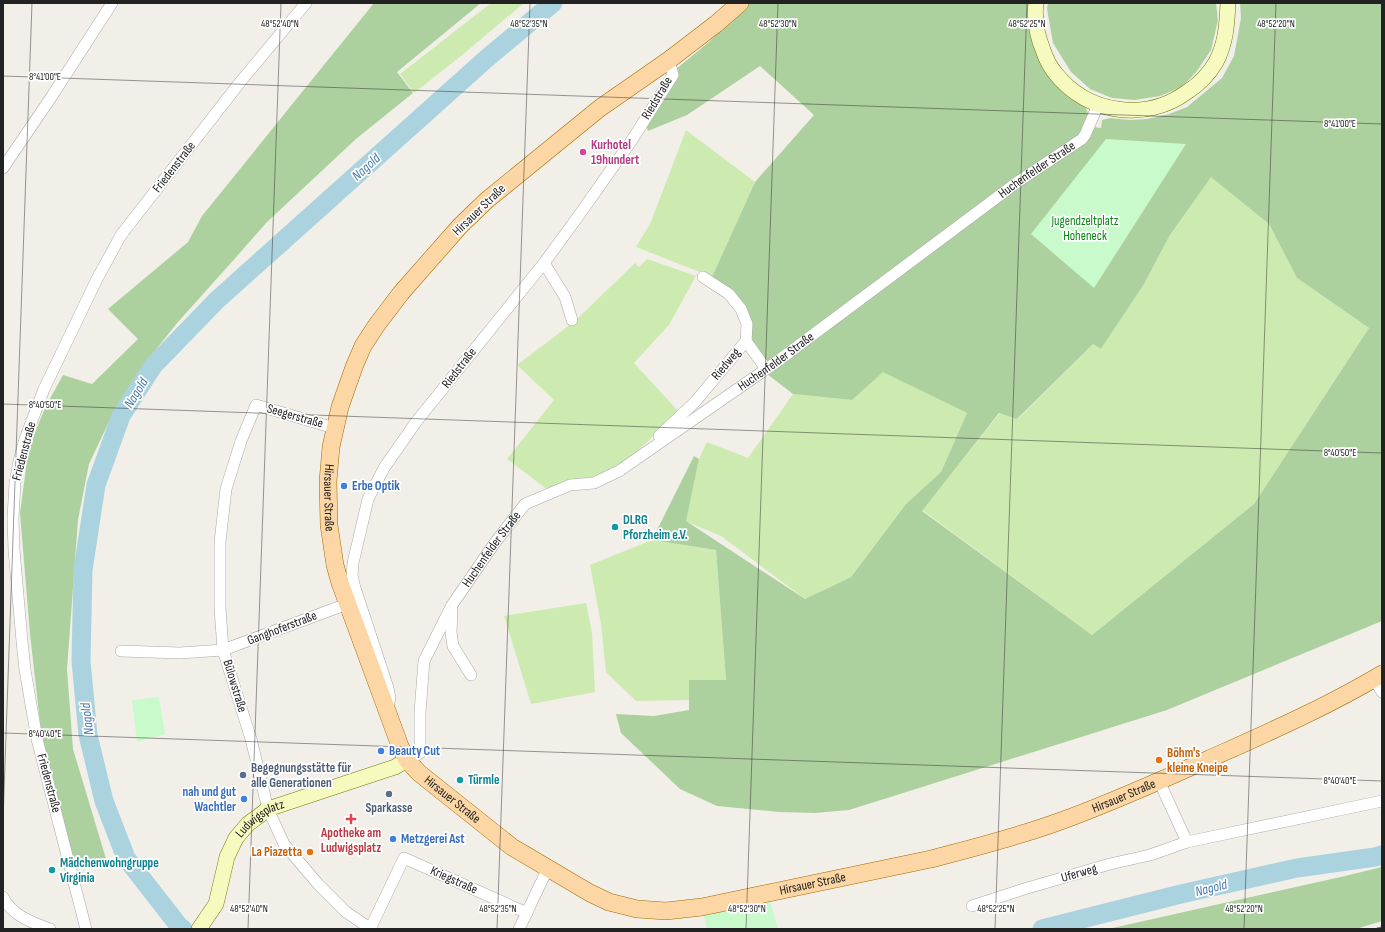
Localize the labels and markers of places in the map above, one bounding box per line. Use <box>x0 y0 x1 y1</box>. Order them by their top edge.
place label: Kurhotel 19hundert <box>591 137 640 168</box>
marker: Kurhotel 19hundert <box>578 147 588 157</box>
place label: Erbe Optik <box>352 478 400 494</box>
marker: Erbe Optik <box>339 481 349 491</box>
place label: DLRG Pforzheim e.V. <box>623 512 688 543</box>
marker: DLRG Pforzheim e.V. <box>610 522 620 532</box>
place label: Beauty Cut <box>389 743 441 759</box>
place label: Böhm's kleine Kneipe <box>1167 745 1229 776</box>
marker: Beauty Cut <box>376 746 386 756</box>
marker: Böhm's kleine Kneipe <box>1154 755 1164 765</box>
place label: Begegnungsstätte für alle Generationen <box>251 760 351 791</box>
marker: Begegnungsstätte für alle Generationen <box>238 770 248 780</box>
place label: Türmle <box>468 772 500 788</box>
marker: Türmle <box>455 775 465 785</box>
place label: nah und gut Wachtler <box>182 784 237 815</box>
marker: Sparkasse <box>384 789 394 799</box>
marker: nah und gut Wachtler <box>239 794 249 804</box>
place label: Sparkasse <box>365 800 413 816</box>
marker: Apotheke am Ludwigsplatz <box>346 814 356 824</box>
place label: Apotheke am Ludwigsplatz <box>320 825 381 856</box>
place label: Metzgerei Ast <box>401 831 465 847</box>
marker: Metzgerei Ast <box>388 834 398 844</box>
place label: La Piazetta <box>251 844 302 860</box>
marker: La Piazetta <box>305 847 315 857</box>
place label: Mädchenwohngruppe Virginia <box>60 855 159 886</box>
marker: Mädchenwohngruppe Virginia <box>47 865 57 875</box>

